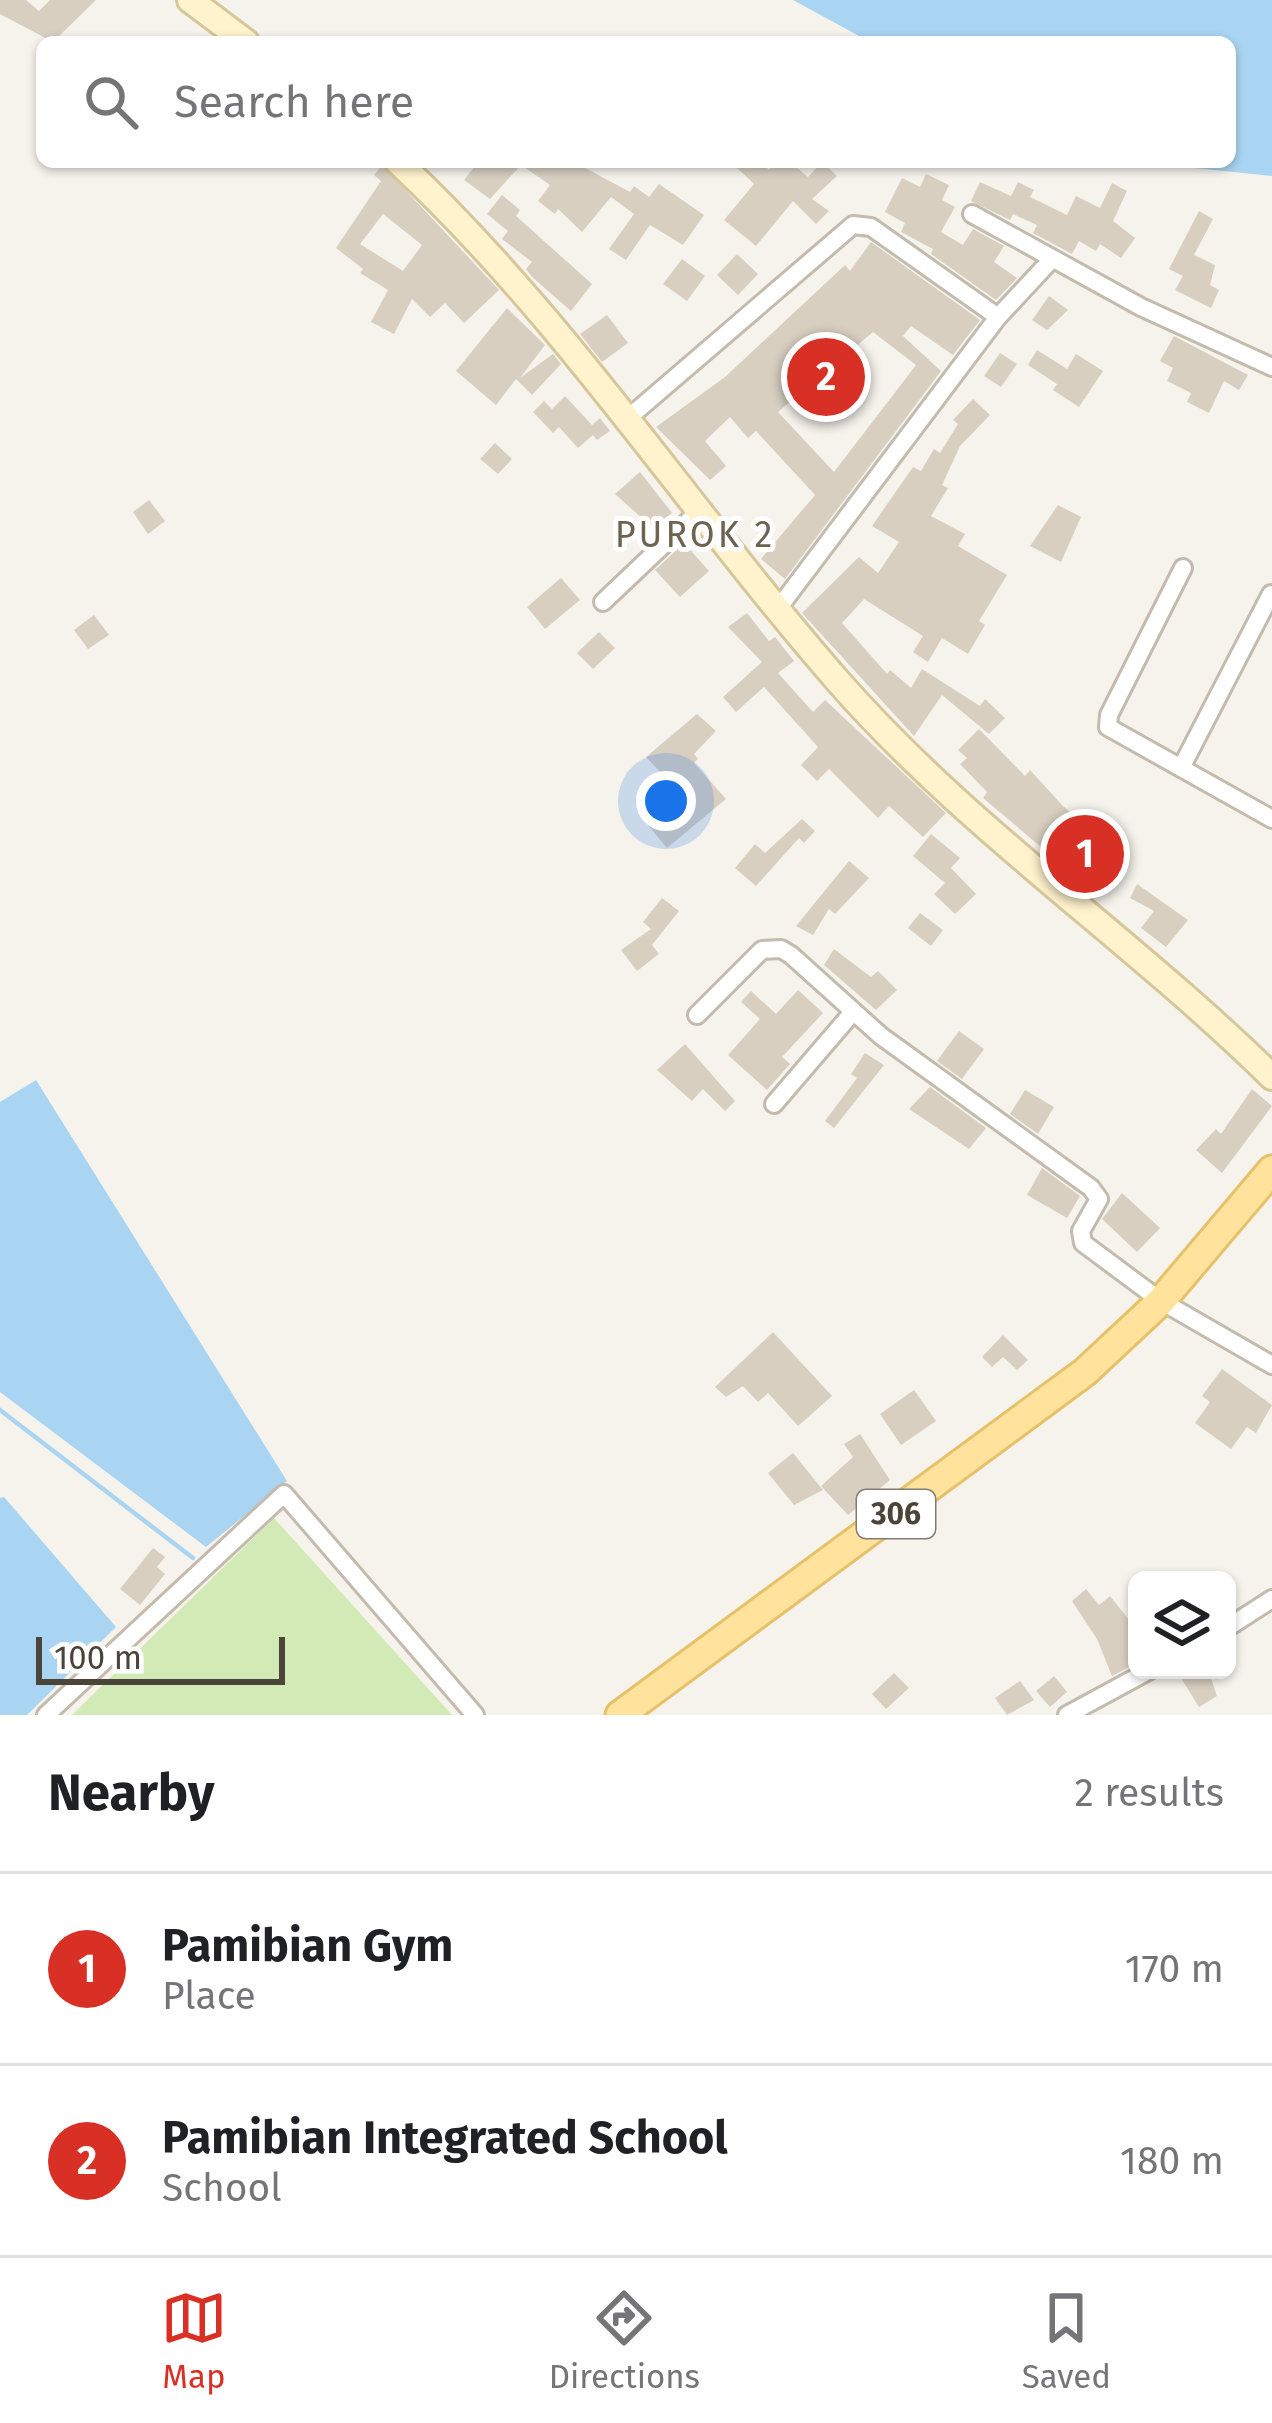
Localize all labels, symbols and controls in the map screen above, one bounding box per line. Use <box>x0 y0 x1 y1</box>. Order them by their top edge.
search box <box>36 36 1236 168</box>
icon: search <box>78 69 144 135</box>
text: Search here <box>174 75 414 129</box>
pin: 2 <box>787 332 865 422</box>
district label: PUROK 2 <box>615 513 775 557</box>
your location <box>636 771 696 831</box>
pin: 1 <box>1046 809 1124 899</box>
road number: 306 <box>857 1490 935 1538</box>
map controls <box>1128 1571 1236 1679</box>
button: layers <box>1128 1571 1236 1679</box>
scale bar <box>36 1631 285 1684</box>
text: 100 m <box>54 1638 142 1678</box>
text: Nearby <box>48 1762 214 1824</box>
text: 2 results <box>1075 1770 1224 1816</box>
text: Pamibian Gym <box>162 1919 453 1973</box>
text: 1 <box>78 1946 96 1992</box>
text: 170 m <box>1125 1946 1224 1992</box>
text: Place <box>162 1973 256 2019</box>
text: Pamibian Integrated School <box>162 2111 728 2165</box>
text: 2 <box>77 2138 97 2184</box>
text: 180 m <box>1120 2138 1224 2184</box>
text: School <box>162 2165 282 2211</box>
tab: Map <box>161 2285 227 2397</box>
tab: Directions <box>549 2285 700 2397</box>
tab: Saved <box>1022 2285 1111 2397</box>

